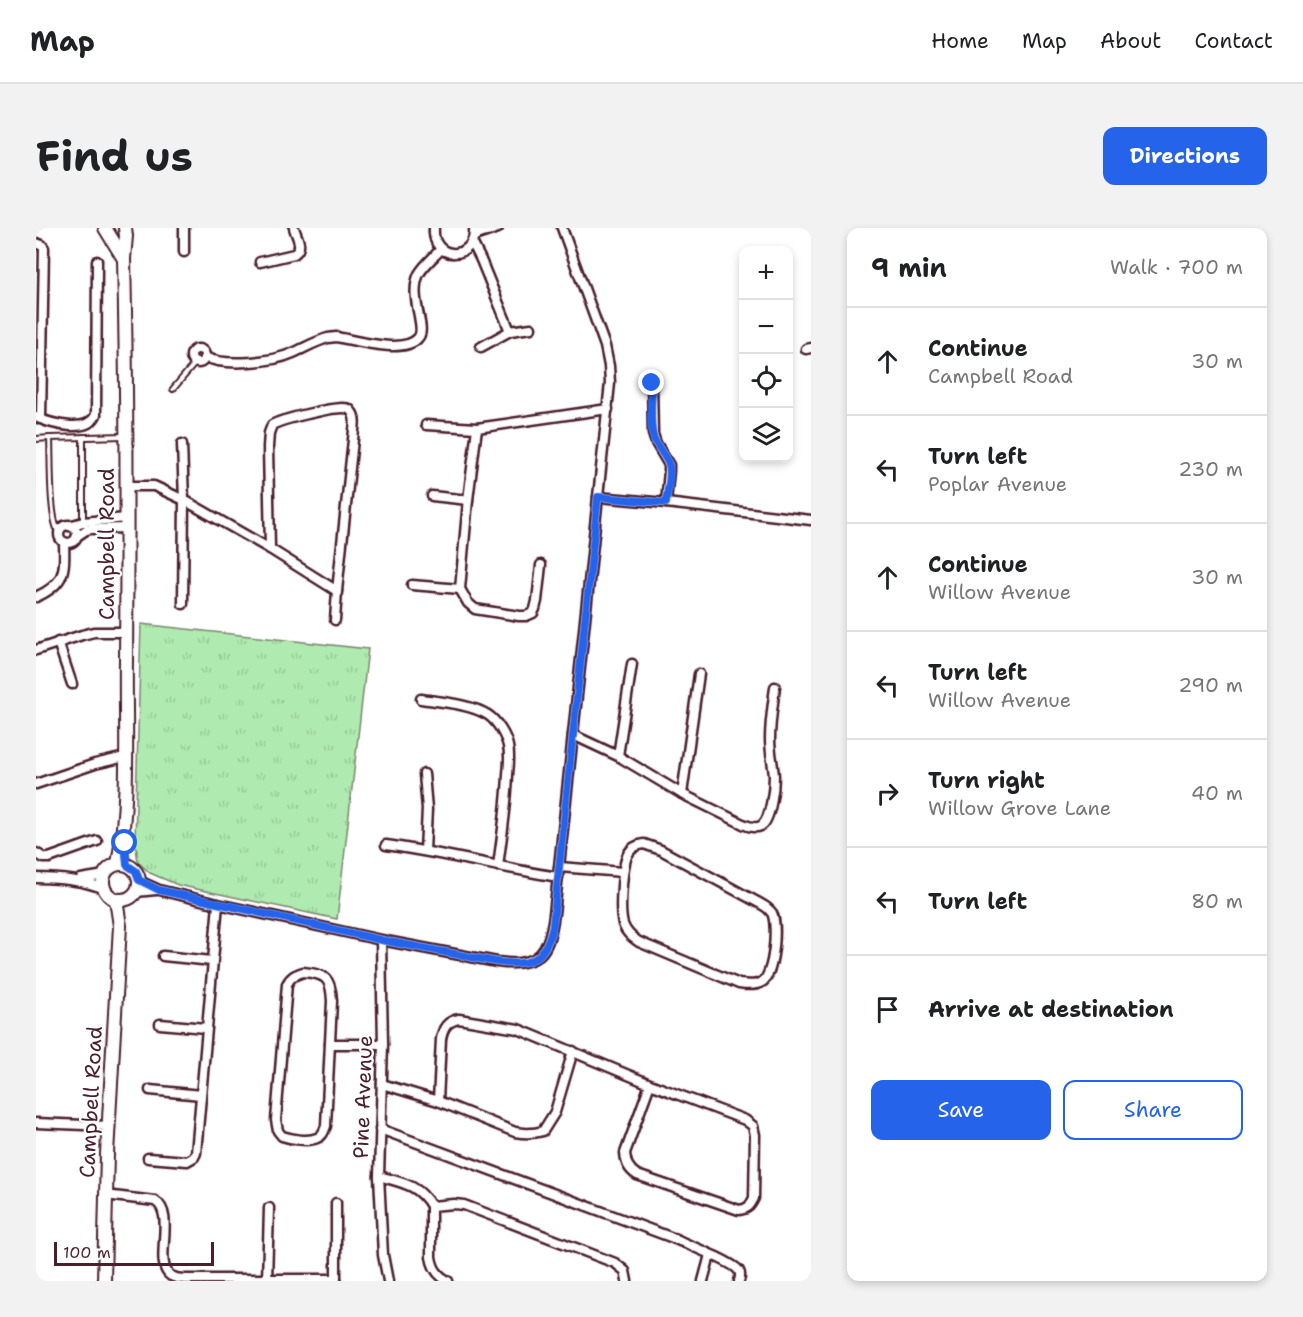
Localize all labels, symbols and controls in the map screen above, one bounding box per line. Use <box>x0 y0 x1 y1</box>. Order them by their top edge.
text: Map <box>30 22 95 60</box>
text: Home <box>931 27 989 55</box>
text: Map <box>1022 27 1067 55</box>
text: About <box>1100 27 1161 55</box>
text: Contact <box>1194 27 1273 55</box>
button: Directions <box>1103 127 1267 185</box>
text: Find us <box>36 128 193 184</box>
map controls <box>739 246 793 462</box>
button: + <box>739 246 793 300</box>
text: 9 min <box>871 250 947 285</box>
text: Walk · 700 m <box>1110 254 1243 280</box>
button: − <box>739 300 793 354</box>
text: Continue <box>928 334 1028 363</box>
icon: ahead <box>871 345 904 378</box>
text: 30 m <box>1191 348 1243 374</box>
button: locate <box>739 354 793 408</box>
text: Campbell Road <box>928 363 1073 389</box>
route end <box>638 369 664 395</box>
button: layers <box>739 408 793 462</box>
text: Turn left <box>928 442 1027 471</box>
icon: left <box>871 453 904 486</box>
text: 230 m <box>1178 456 1243 482</box>
street label: Campbell Road <box>93 468 121 620</box>
text: Poplar Avenue <box>928 471 1067 497</box>
text: Continue <box>928 550 1028 579</box>
icon: ahead <box>871 561 904 594</box>
text: 30 m <box>1191 564 1243 590</box>
text: Willow Avenue <box>928 579 1071 605</box>
text: Turn left <box>928 658 1027 687</box>
icon: left <box>871 669 904 702</box>
text: 290 m <box>1178 672 1243 698</box>
text: Willow Avenue <box>928 687 1071 713</box>
text: Turn right <box>928 766 1045 795</box>
icon: right <box>871 777 904 810</box>
text: 40 m <box>1191 780 1243 806</box>
text: Willow Grove Lane <box>928 795 1111 821</box>
route start <box>111 829 137 855</box>
icon: left <box>871 885 904 918</box>
text: Turn left <box>928 887 1027 916</box>
text: 80 m <box>1191 888 1243 914</box>
icon: arrive <box>871 993 904 1026</box>
text: Arrive at destination <box>928 995 1174 1024</box>
street label: Campbell Road <box>73 1025 109 1179</box>
street label: Pine Avenue <box>347 1035 379 1159</box>
button: Save <box>871 1080 1051 1140</box>
button: Share <box>1063 1080 1243 1140</box>
scale bar <box>54 1239 214 1266</box>
text: 100 m <box>63 1242 111 1263</box>

